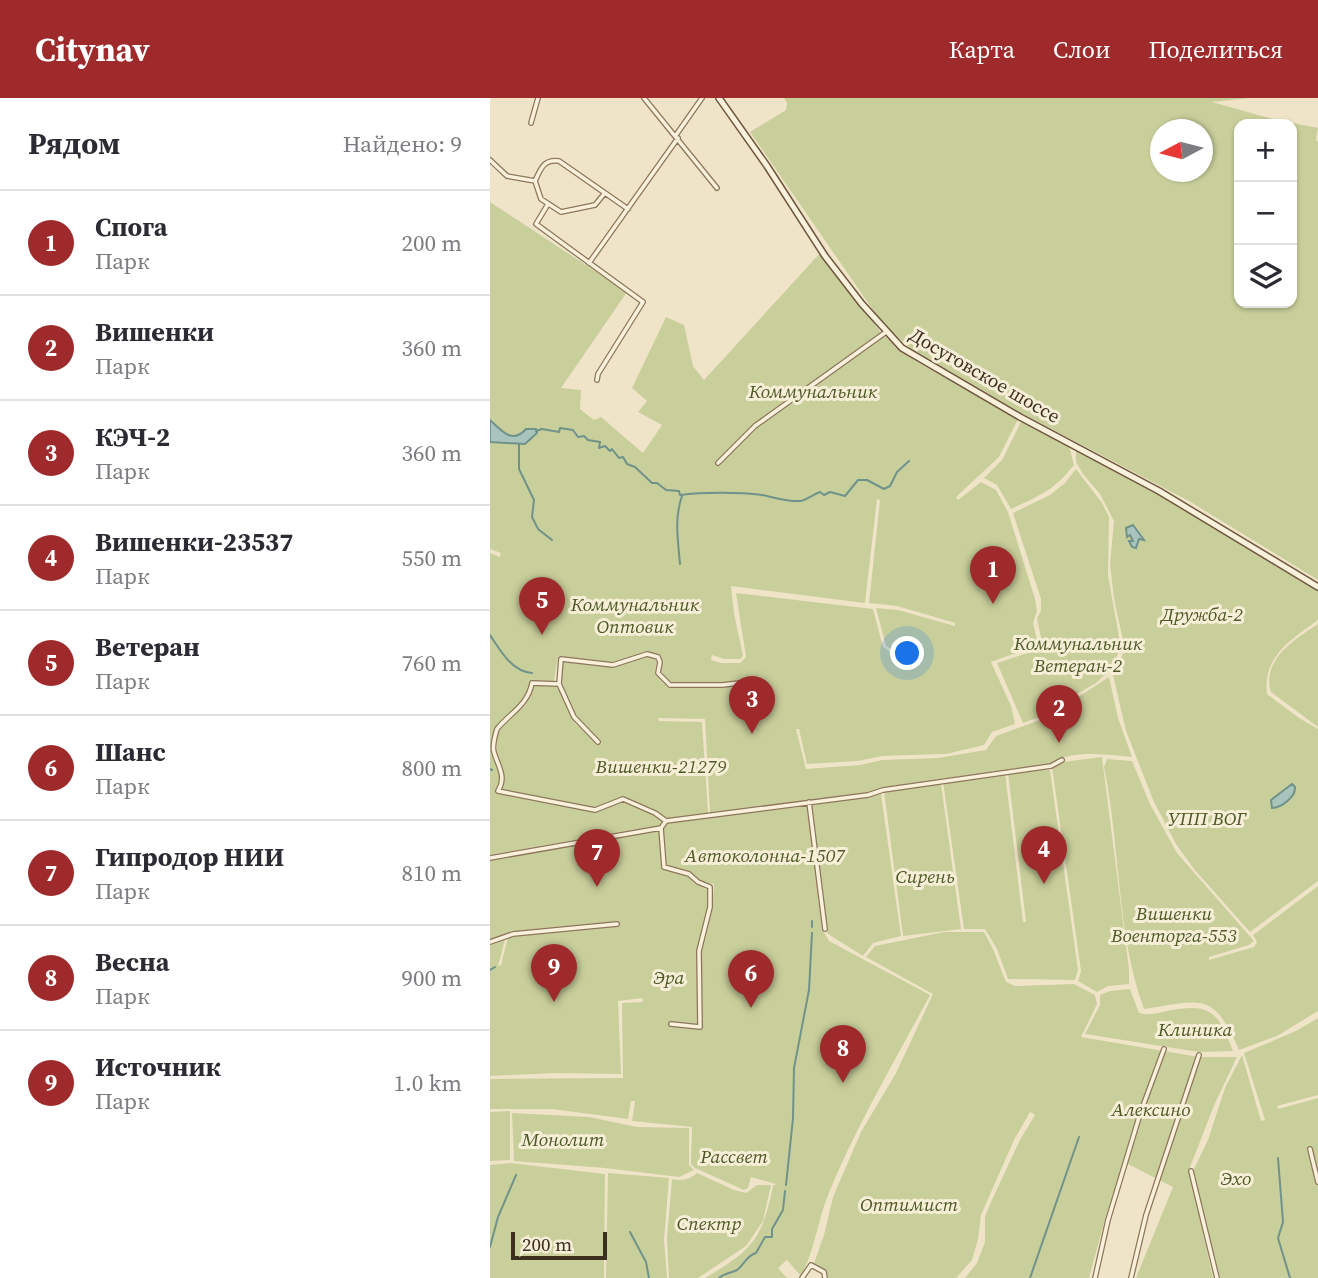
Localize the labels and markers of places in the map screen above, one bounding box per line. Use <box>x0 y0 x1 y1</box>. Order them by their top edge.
pin: 1 <box>970 546 1016 604</box>
pin: 5 <box>519 577 565 635</box>
pin: 3 <box>729 676 775 734</box>
pin: 2 <box>1036 685 1082 743</box>
pin: 4 <box>1021 826 1067 884</box>
pin: 7 <box>574 829 620 887</box>
pin: 9 <box>531 944 577 1002</box>
pin: 6 <box>728 950 774 1008</box>
pin: 8 <box>820 1025 866 1083</box>

